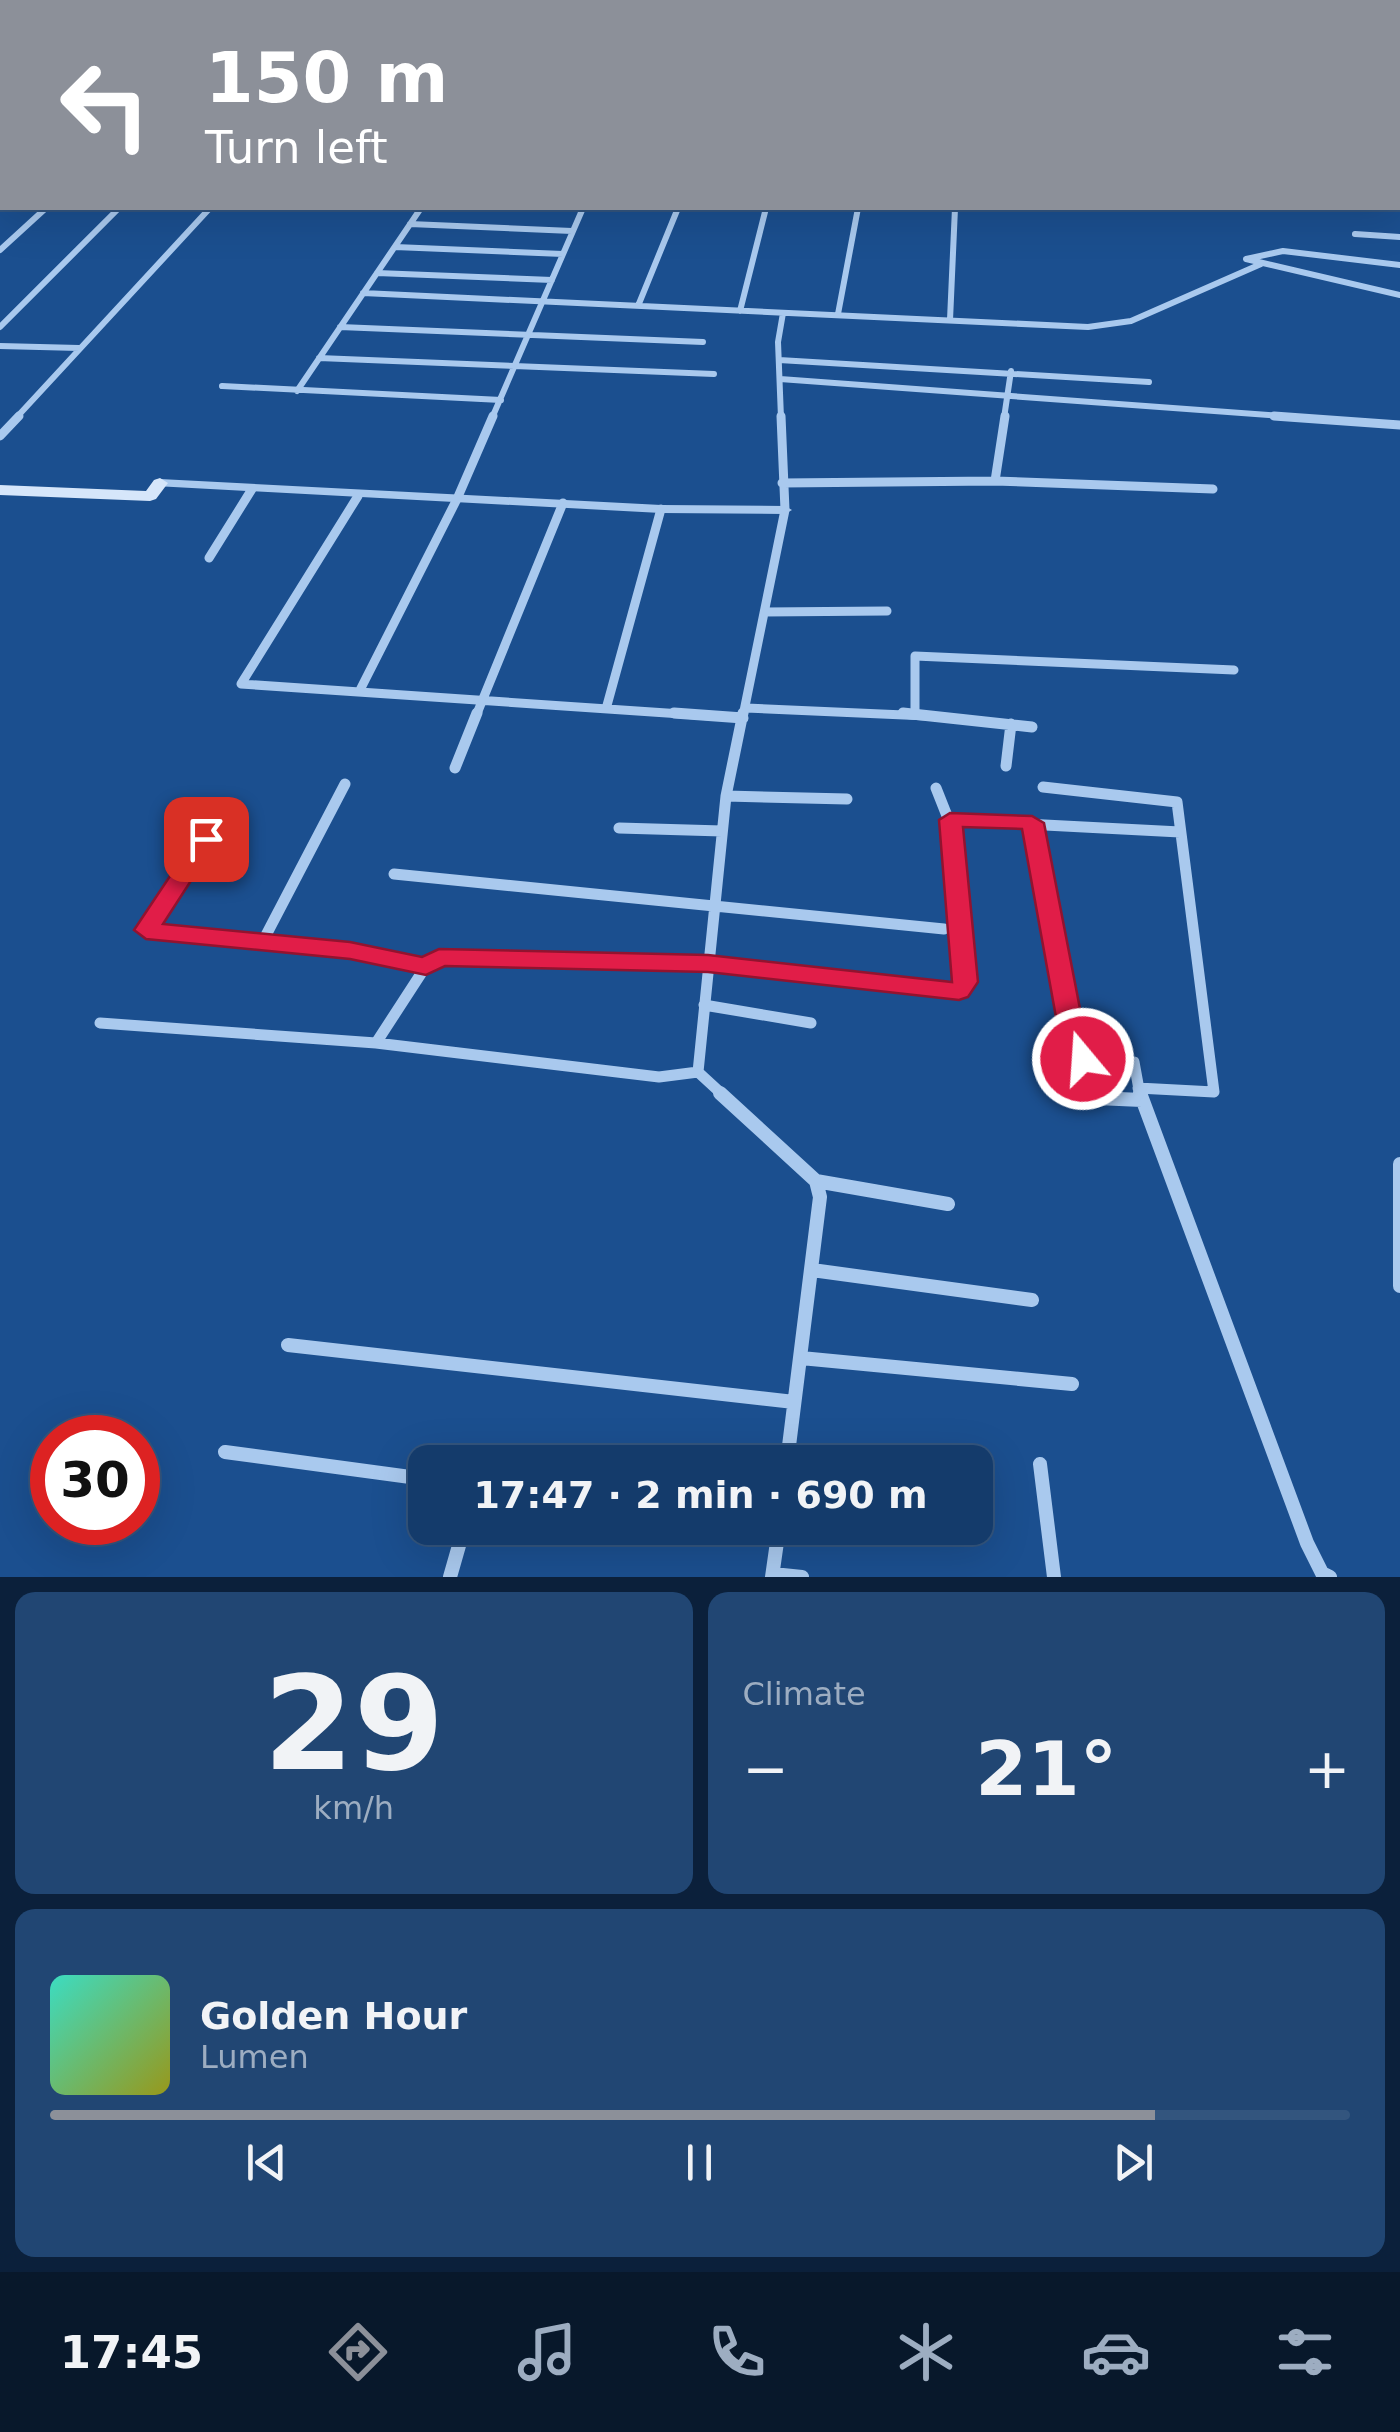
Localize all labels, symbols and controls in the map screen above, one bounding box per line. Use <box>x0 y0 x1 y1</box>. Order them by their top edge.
text: 150 m <box>205 37 448 119</box>
icon: left <box>40 40 170 170</box>
text: Turn left <box>205 121 388 174</box>
pin <box>164 797 249 882</box>
icon: arrive <box>179 812 234 867</box>
position arrow <box>1031 1007 1135 1111</box>
speed limit sign: 30 <box>30 1415 160 1545</box>
text: 17:47 · 2 min · 690 m <box>473 1473 928 1517</box>
text: 29 <box>263 1648 444 1800</box>
text: Climate <box>743 1675 866 1713</box>
text: 21° <box>975 1725 1117 1813</box>
text: − <box>743 1737 789 1801</box>
text: + <box>1304 1737 1350 1801</box>
text: km/h <box>313 1789 394 1827</box>
text: Golden Hour <box>200 1994 467 2038</box>
text: Lumen <box>200 2038 309 2076</box>
icon: previous <box>239 2135 294 2190</box>
icon: pause <box>672 2135 727 2190</box>
icon: next <box>1106 2135 1161 2190</box>
icon: directions <box>323 2317 393 2387</box>
icon: music <box>512 2317 582 2387</box>
icon: phone <box>702 2317 772 2387</box>
icon: climate <box>891 2317 961 2387</box>
icon: car <box>1081 2317 1151 2387</box>
icon: filters <box>1270 2317 1340 2387</box>
text: 17:45 <box>60 2326 203 2379</box>

